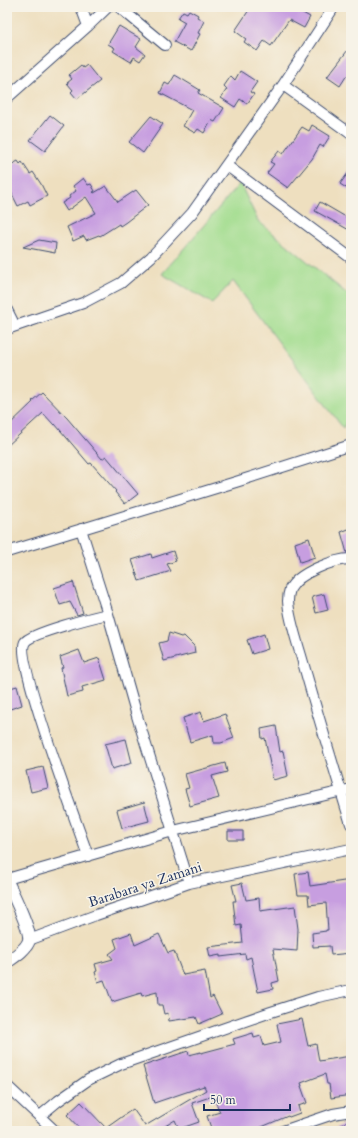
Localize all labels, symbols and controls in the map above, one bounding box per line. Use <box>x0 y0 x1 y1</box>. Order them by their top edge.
street label: Barabara ya Zamani <box>86 857 204 912</box>
scale bar <box>204 1086 290 1112</box>
text: 50 m <box>210 1092 237 1108</box>

